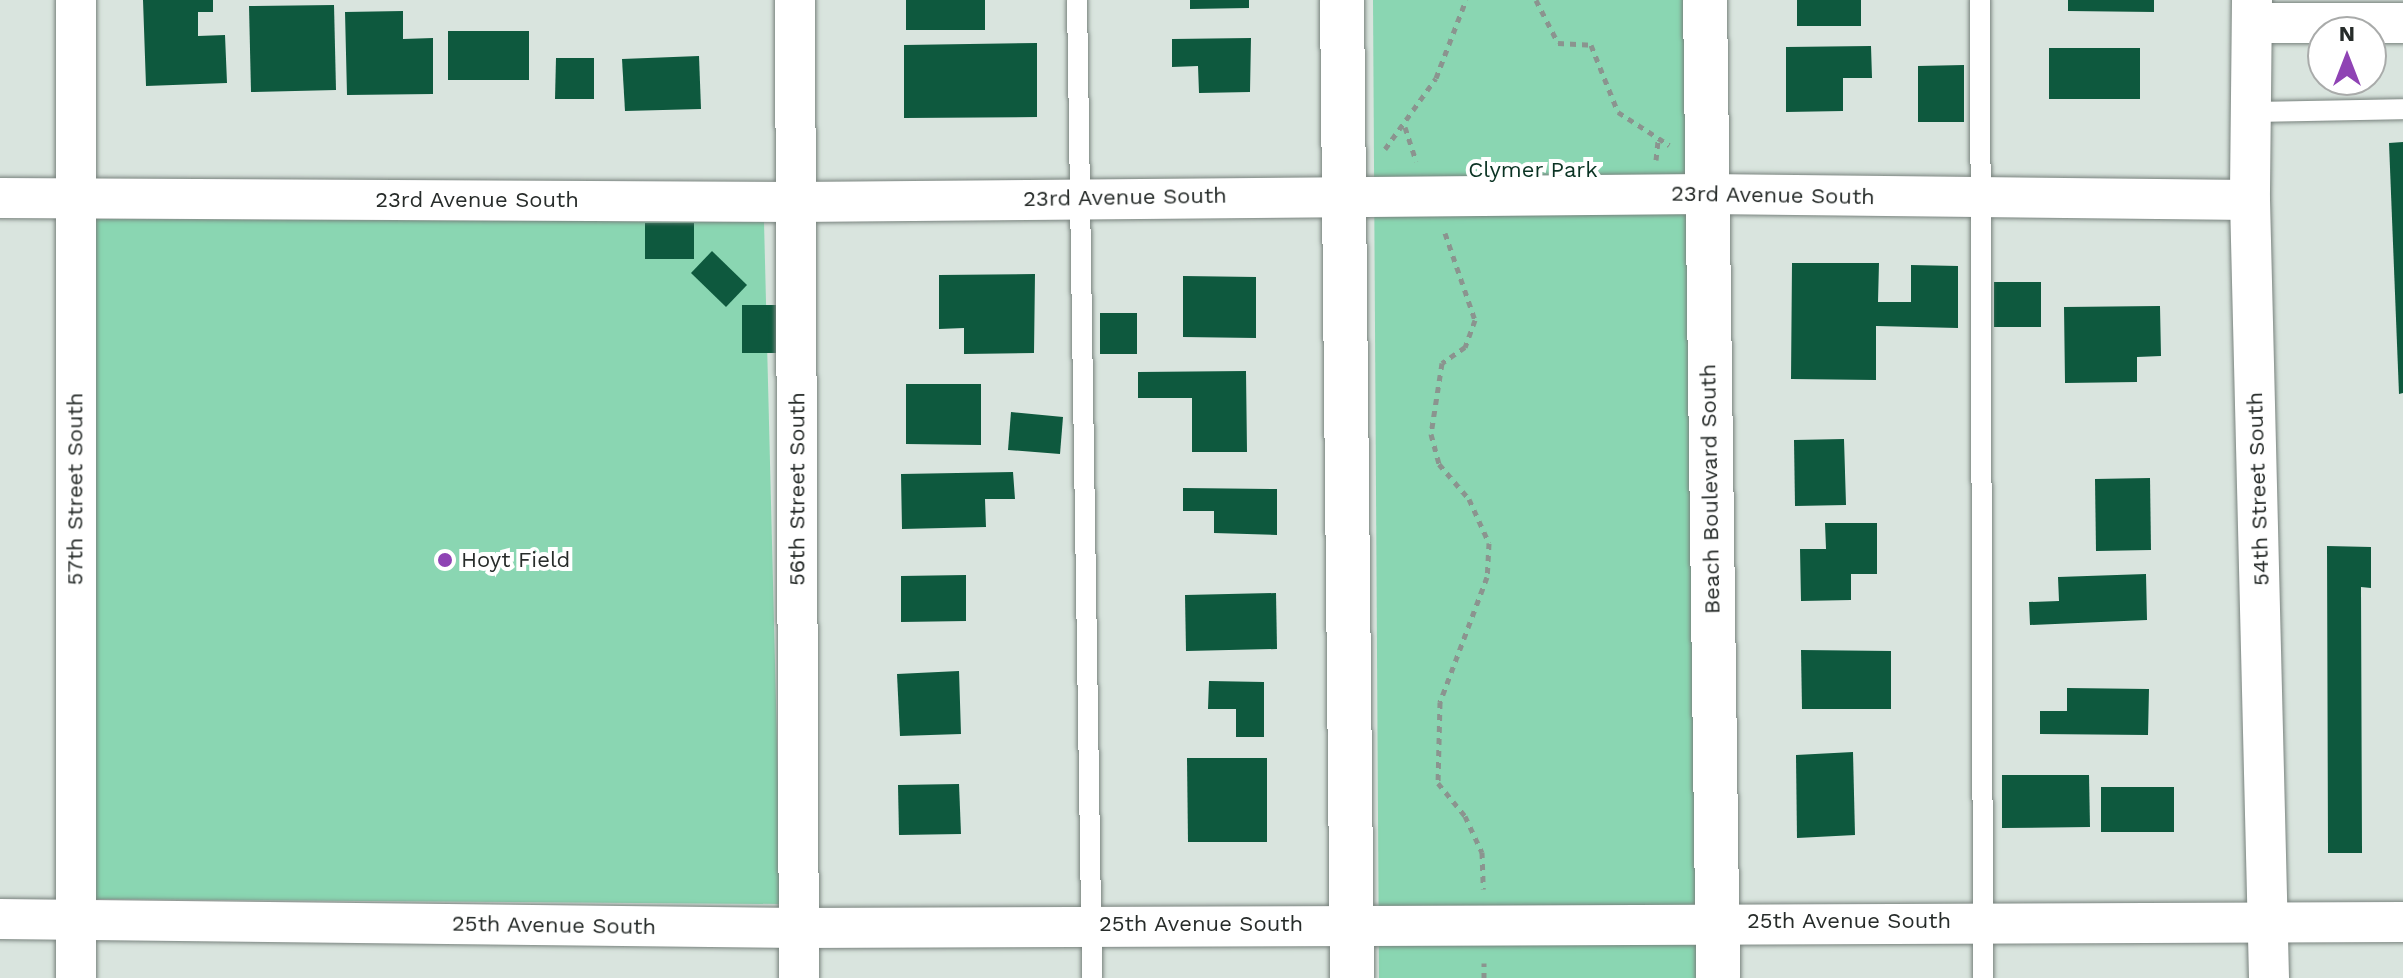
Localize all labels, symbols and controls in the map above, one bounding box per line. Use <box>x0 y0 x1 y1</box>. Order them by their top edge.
north arrow <box>2307 16 2387 96</box>
text: N <box>2339 21 2355 46</box>
park label: Clymer Park <box>1468 157 1598 183</box>
street label: 23rd Avenue South <box>1670 180 1876 210</box>
street label: 23rd Avenue South <box>1022 182 1228 212</box>
street label: 23rd Avenue South <box>375 187 579 213</box>
street label: Beach Boulevard South <box>1695 364 1725 614</box>
street label: 56th Street South <box>784 392 810 586</box>
street label: 54th Street South <box>2241 392 2275 586</box>
street label: 57th Street South <box>62 393 88 585</box>
place label: Hoyt Field <box>461 547 570 573</box>
marker: Hoyt Field <box>436 551 454 569</box>
street label: 25th Avenue South <box>1747 908 1951 934</box>
street label: 25th Avenue South <box>451 910 657 940</box>
street label: 25th Avenue South <box>1099 911 1303 937</box>

